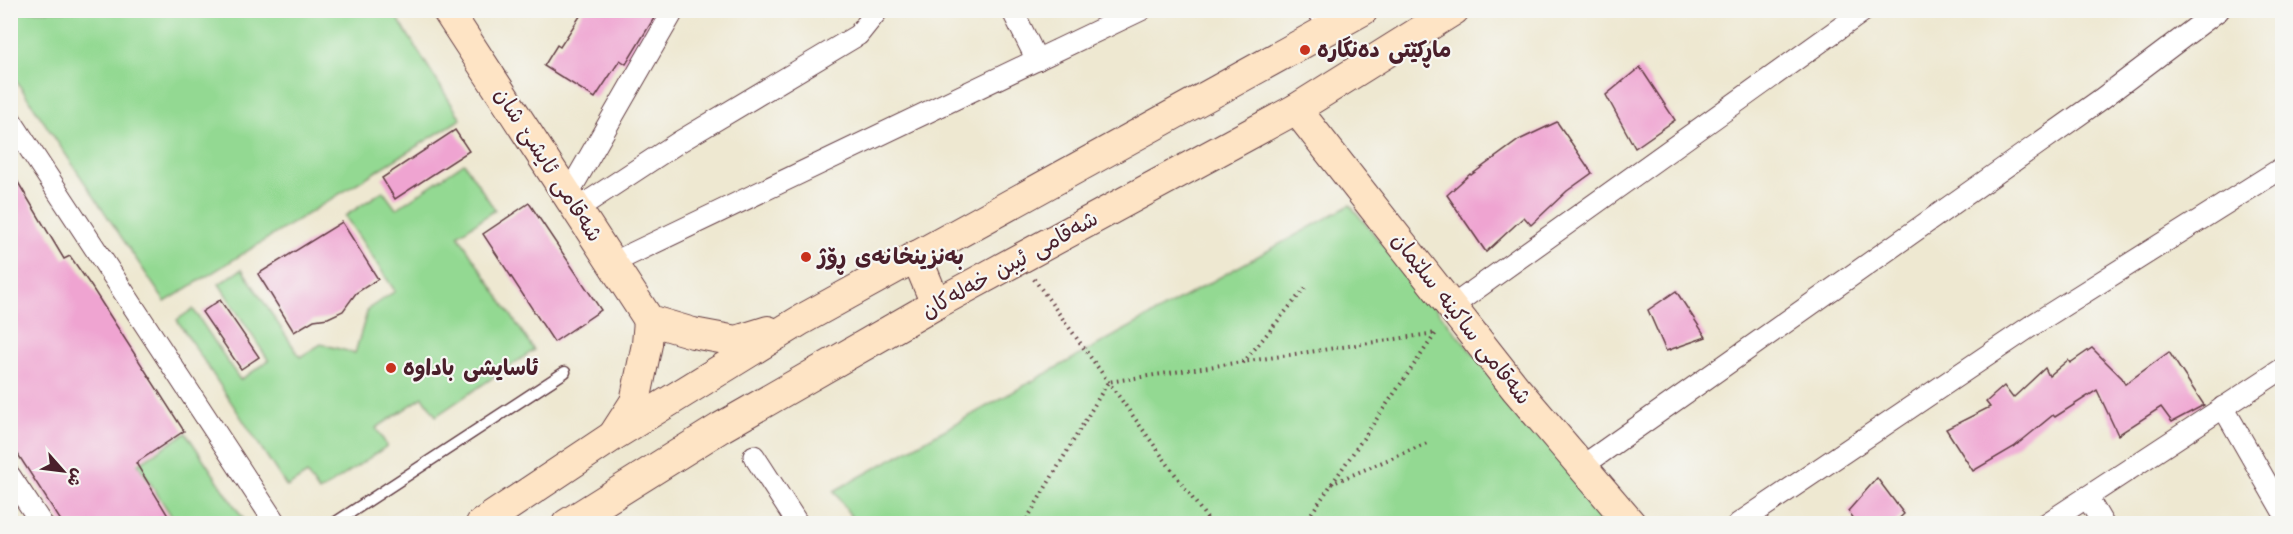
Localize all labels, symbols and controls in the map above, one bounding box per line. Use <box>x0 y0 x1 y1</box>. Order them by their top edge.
place label: ماڕكێتی دەنگارە <box>1317 35 1451 68</box>
marker: ماڕكێتی دەنگارە <box>1298 43 1312 57</box>
street label: شەقامی ئایشێ شان <box>486 82 610 248</box>
street label: شەقامی ئیبن خەلەکان <box>916 203 1104 327</box>
street label: شەقامی ساکینە سلێمان <box>1384 226 1538 412</box>
place label: بەنزینخانەی ڕۆژ <box>816 242 964 275</box>
marker: بەنزینخانەی ڕۆژ <box>799 250 813 264</box>
place label: ئاسايشى باداوه <box>403 353 539 384</box>
marker: ئاسايشى باداوه <box>384 361 398 375</box>
north arrow <box>33 441 93 501</box>
text: ش <box>62 465 89 491</box>

